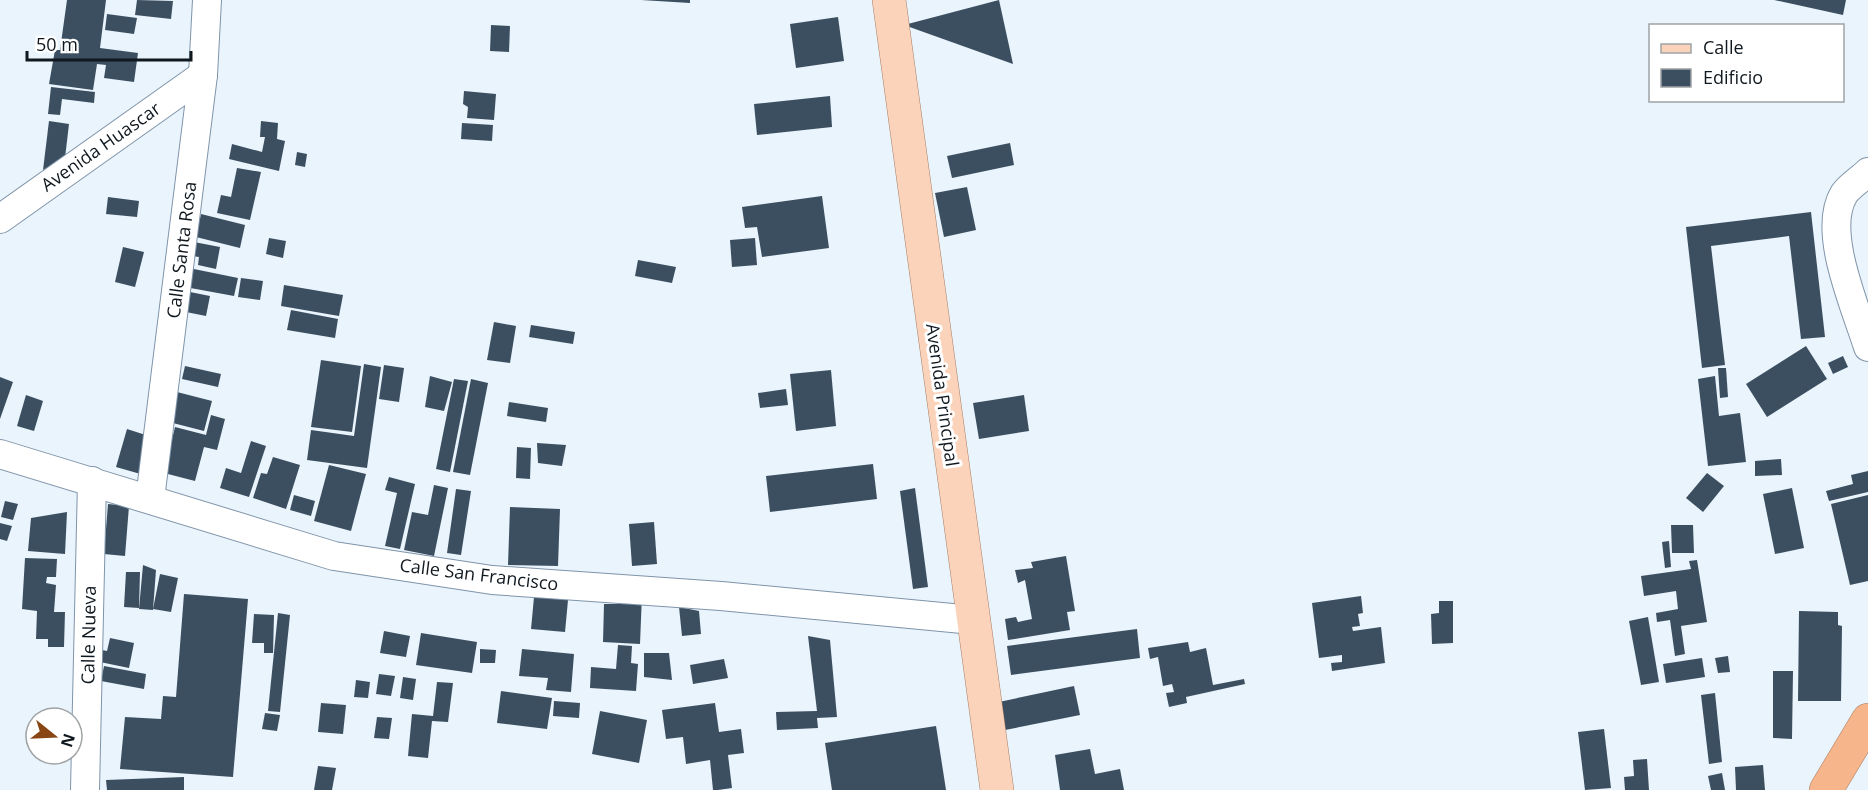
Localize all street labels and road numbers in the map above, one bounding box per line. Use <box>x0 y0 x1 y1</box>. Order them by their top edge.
street label: Avenida Huascar <box>36 96 165 196</box>
street label: Calle Santa Rosa <box>161 180 201 320</box>
street label: Avenida Principal <box>921 322 965 468</box>
street label: Calle San Francisco <box>398 552 560 596</box>
street label: Calle Nueva <box>75 585 101 685</box>

